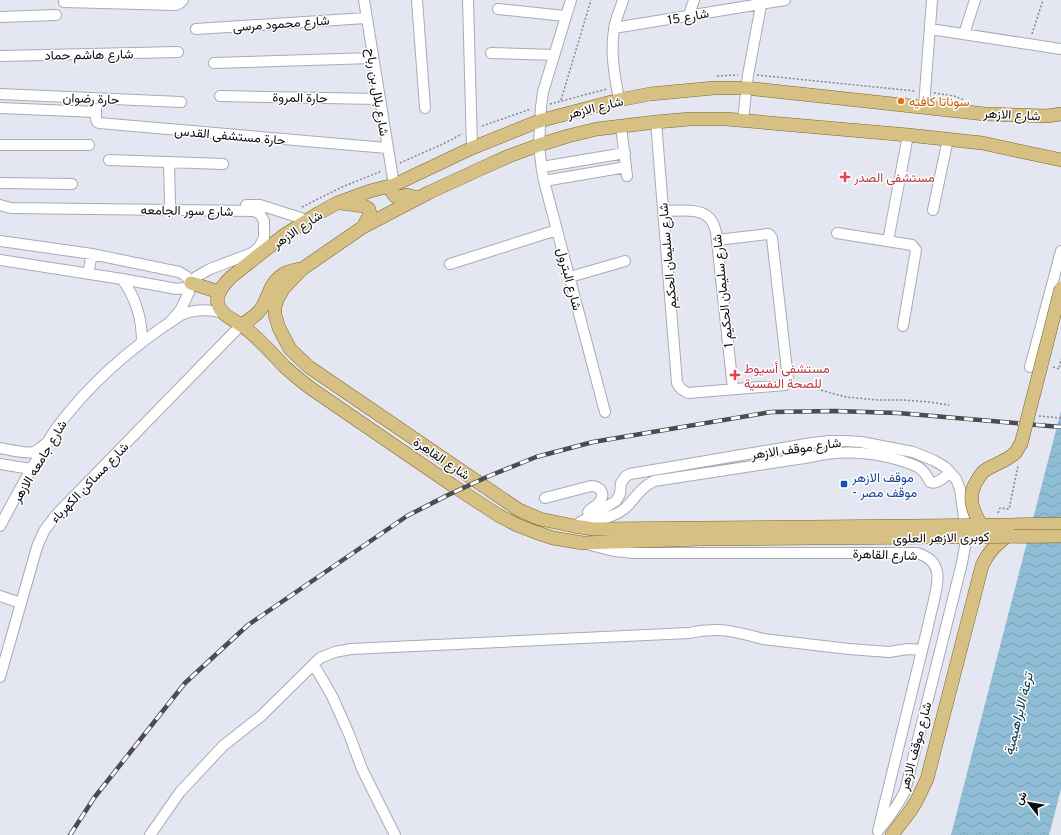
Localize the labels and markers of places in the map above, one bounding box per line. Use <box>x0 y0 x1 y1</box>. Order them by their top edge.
place label: سوناتا كافيه <box>909 95 969 111</box>
marker: سوناتا كافيه <box>896 96 906 106</box>
marker: مستشفى الصدر <box>839 171 851 183</box>
place label: مستشفى الصدر <box>853 171 935 187</box>
place label: مستشفى أسيوط للصحة النفسية <box>744 361 830 393</box>
marker: مستشفى أسيوط للصحة النفسية <box>729 369 741 381</box>
place label: موقف الازهر - موقف مصر <box>851 471 917 502</box>
marker: موقف الازهر - موقف مصر <box>839 479 849 489</box>

